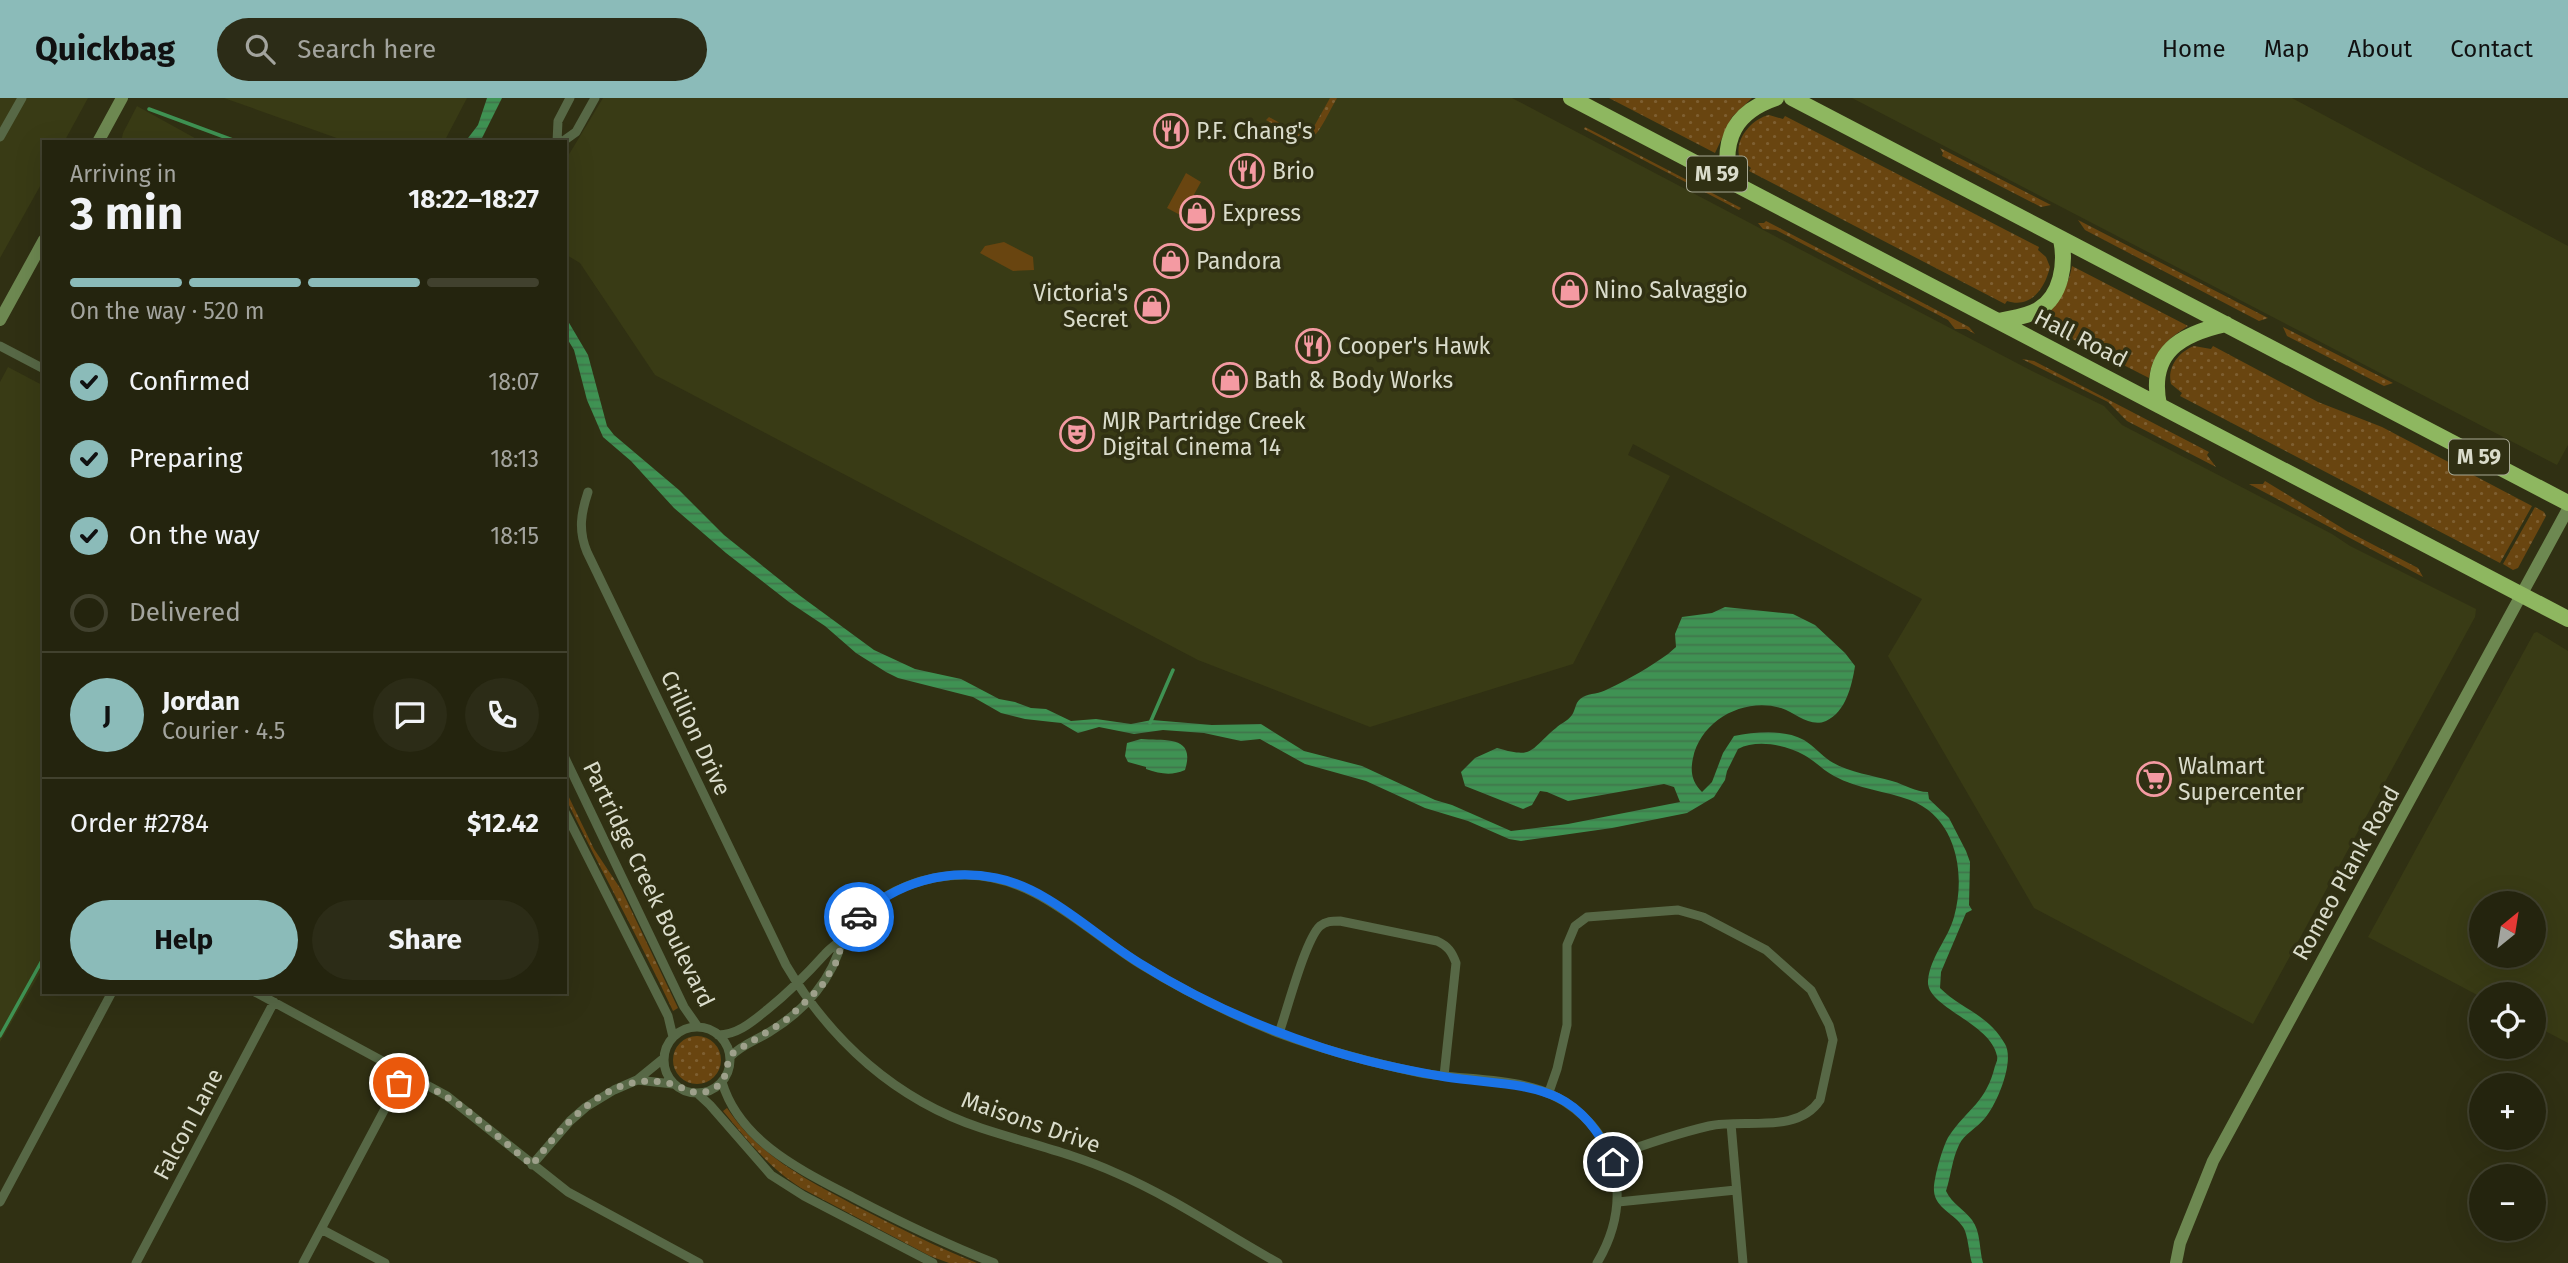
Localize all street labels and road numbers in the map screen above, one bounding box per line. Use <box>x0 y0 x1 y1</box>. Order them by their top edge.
road number: M 59 <box>1687 156 1747 192</box>
street label: Hall Road <box>2030 303 2132 373</box>
road number: M 59 <box>2449 440 2509 474</box>
street label: Crillion Drive <box>655 666 737 800</box>
street label: Partridge Creek Boulevard <box>577 756 721 1012</box>
street label: Romeo Plank Road <box>2286 781 2406 965</box>
street label: Falcon Lane <box>147 1064 229 1184</box>
street label: Maisons Drive <box>958 1085 1104 1159</box>

